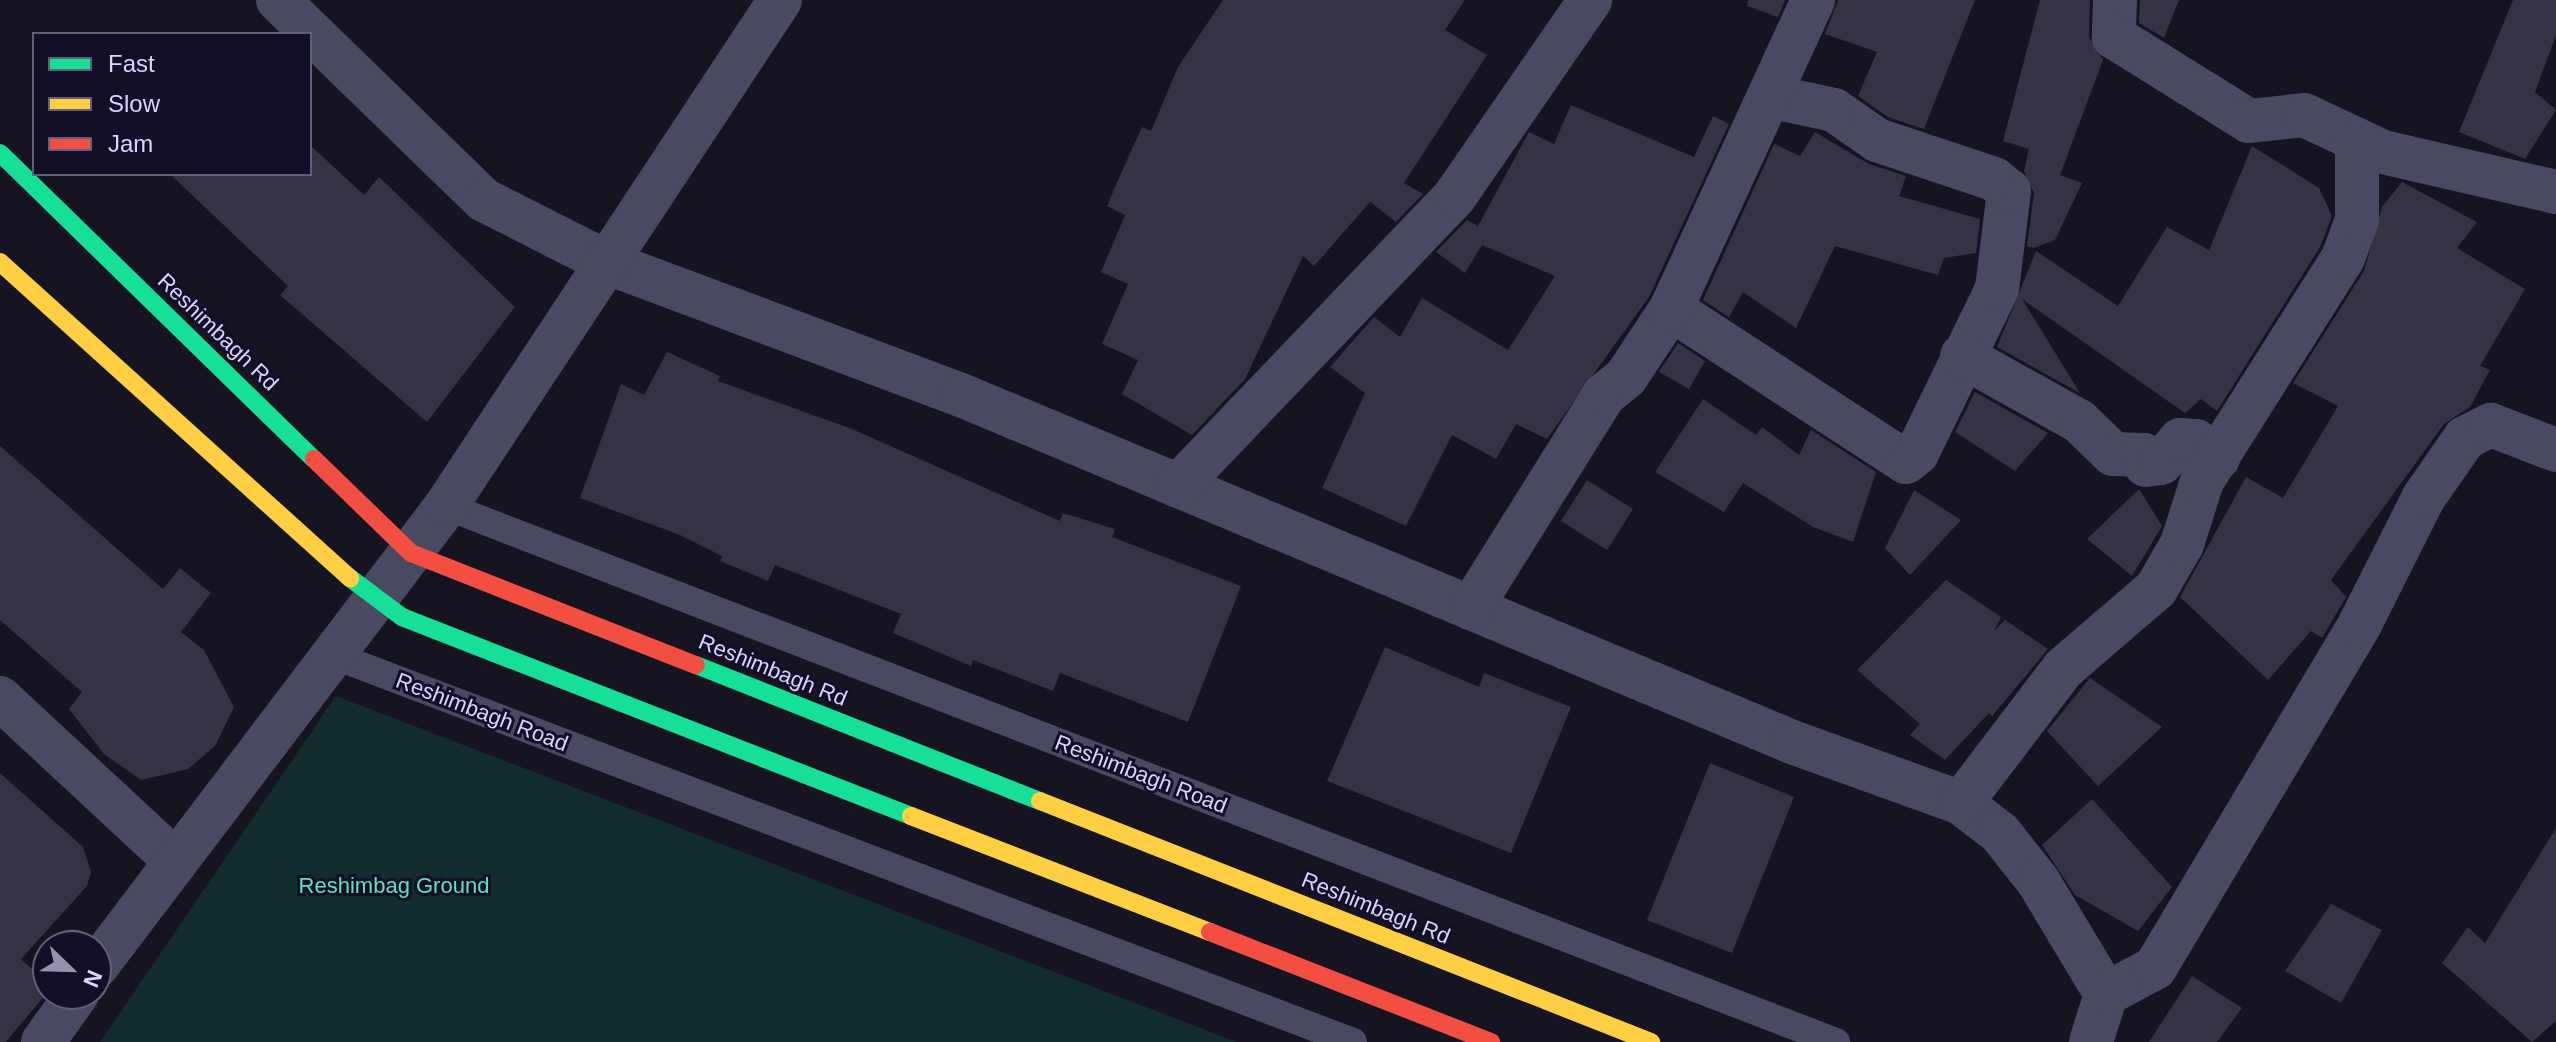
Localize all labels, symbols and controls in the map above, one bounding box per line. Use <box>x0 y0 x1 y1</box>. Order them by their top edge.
legend <box>32 32 312 176</box>
text: Fast <box>108 50 155 77</box>
text: Slow <box>108 90 160 117</box>
text: Jam <box>108 130 153 157</box>
street label: Reshimbagh Rd <box>152 268 284 396</box>
street label: Reshimbagh Rd <box>695 628 851 712</box>
street label: Reshimbagh Road <box>392 667 572 757</box>
street label: Reshimbagh Road <box>1051 729 1231 819</box>
street label: Reshimbagh Rd <box>1298 866 1454 950</box>
park label: Reshimbag Ground <box>299 873 489 899</box>
north arrow <box>32 930 112 1010</box>
text: N <box>78 967 107 991</box>

